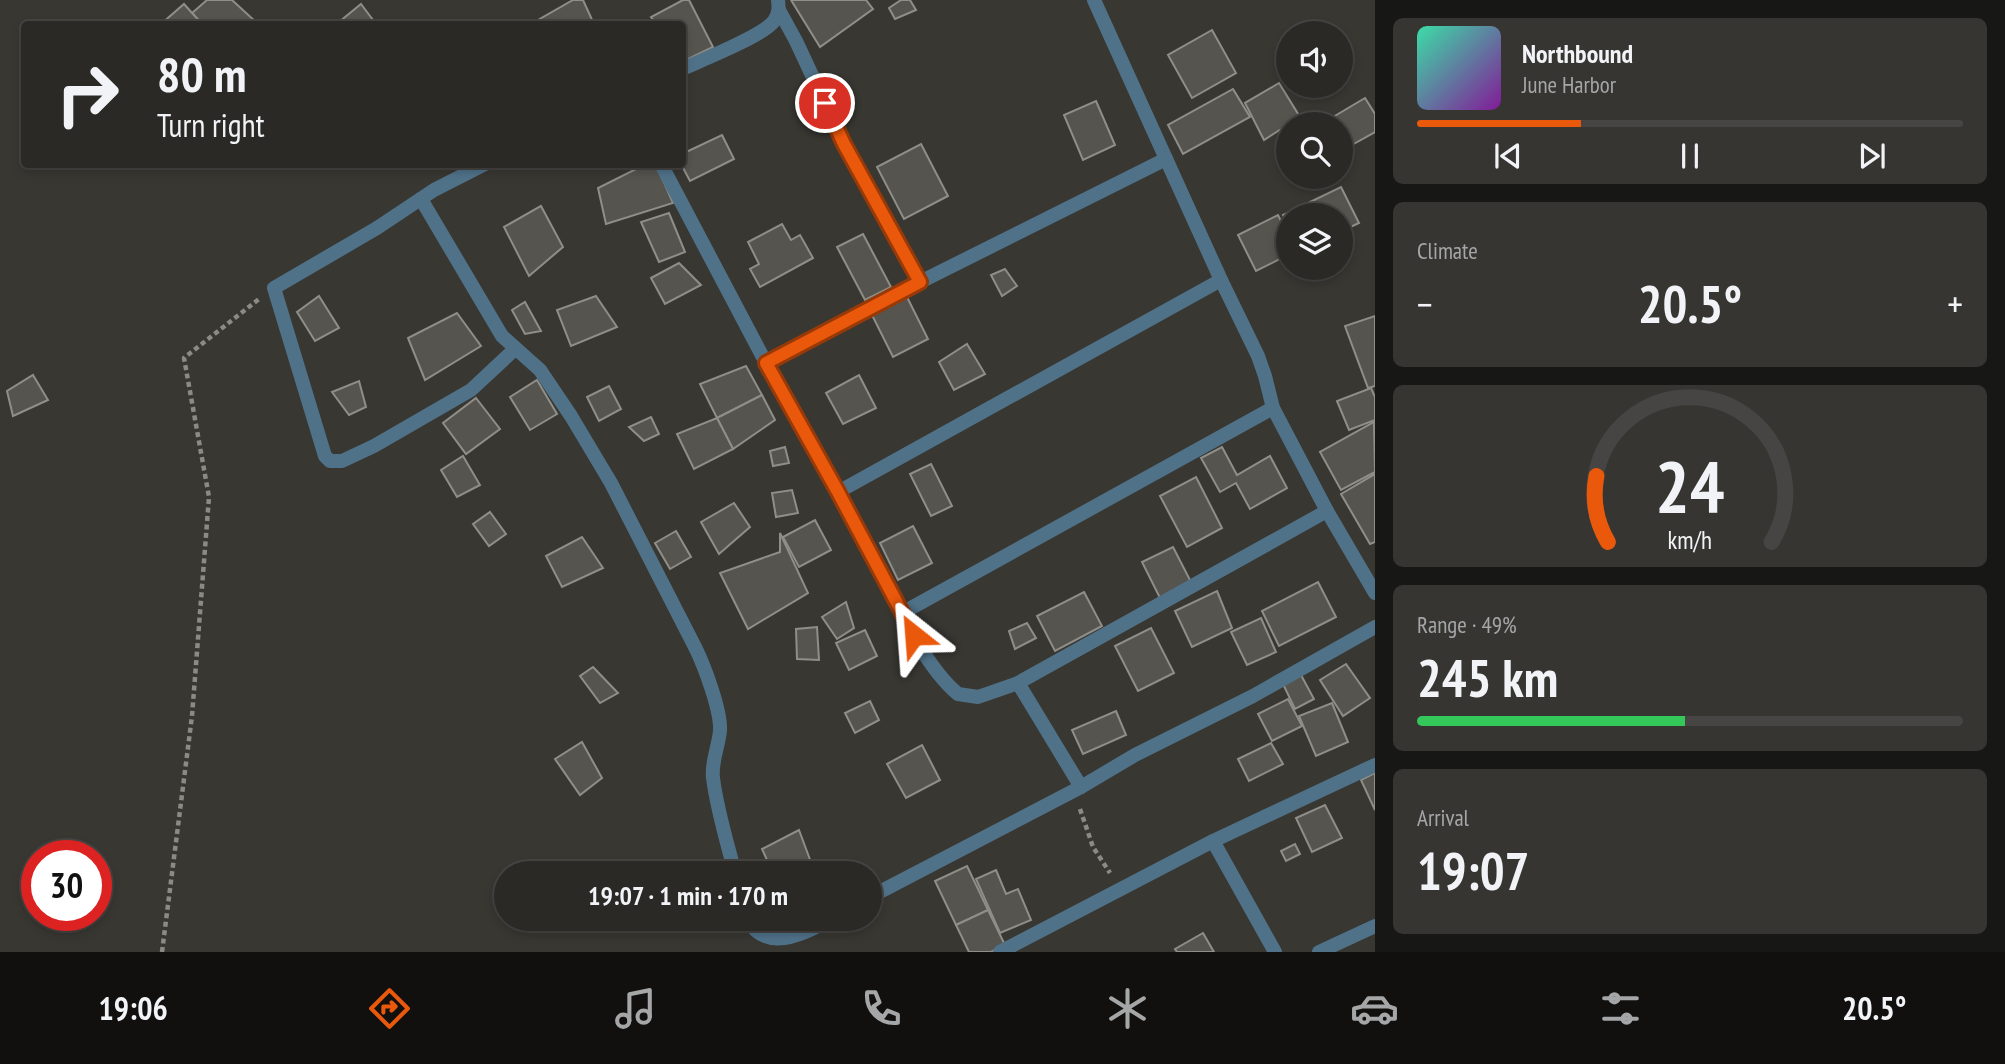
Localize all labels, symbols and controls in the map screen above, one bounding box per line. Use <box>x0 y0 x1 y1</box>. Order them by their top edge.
map controls <box>1276 21 1353 280</box>
button: sound <box>1276 21 1353 98</box>
text: Northbound <box>1522 37 1633 70</box>
text: 80 m <box>157 42 246 106</box>
icon: right <box>42 49 133 140</box>
text: June Harbor <box>1522 70 1616 99</box>
pin <box>795 73 855 133</box>
icon: arrive <box>806 84 844 122</box>
text: Turn right <box>157 104 265 146</box>
button: search <box>1276 112 1353 189</box>
icon: previous <box>1489 137 1527 175</box>
icon: pause <box>1671 137 1709 175</box>
icon: next <box>1853 137 1891 175</box>
button: layers <box>1276 203 1353 280</box>
text: Climate <box>1417 236 1478 265</box>
text: 20.5° <box>1638 270 1742 337</box>
text: − <box>1417 279 1433 328</box>
text: + <box>1947 279 1963 328</box>
text: 24 <box>1655 438 1725 532</box>
text: km/h <box>1668 524 1712 556</box>
position arrow <box>877 598 951 672</box>
text: Range · 49% <box>1417 610 1517 639</box>
text: 245 km <box>1417 644 1558 711</box>
text: Arrival <box>1417 803 1469 832</box>
text: 19:07 <box>1417 837 1529 904</box>
speed limit sign: 30 <box>21 840 112 931</box>
text: 19:07 · 1 min · 170 m <box>588 879 788 912</box>
icon: directions <box>365 984 414 1033</box>
icon: music <box>611 984 660 1033</box>
icon: phone <box>857 984 906 1033</box>
icon: climate <box>1103 984 1152 1033</box>
icon: car <box>1350 984 1399 1033</box>
icon: filters <box>1596 984 1645 1033</box>
text: 19:06 <box>99 987 168 1029</box>
text: 20.5° <box>1842 987 1906 1029</box>

